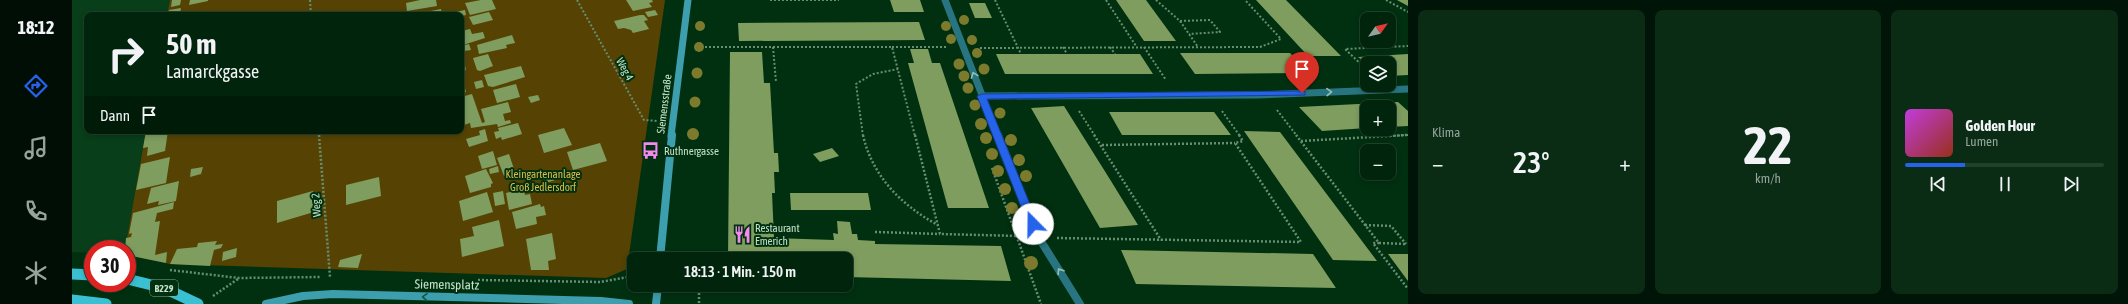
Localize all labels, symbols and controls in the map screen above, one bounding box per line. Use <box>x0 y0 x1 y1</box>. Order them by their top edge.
north arrow <box>1360 12 1396 48</box>
map controls <box>1360 12 1396 180</box>
text: 18:12 <box>17 17 55 38</box>
icon: right <box>100 28 152 80</box>
text: 50 m <box>166 28 216 60</box>
pin <box>1285 52 1319 93</box>
street label: Weg 4 <box>614 56 636 82</box>
button: layers <box>1360 56 1396 92</box>
icon: arrive <box>1291 58 1313 80</box>
text: Lamarckgasse <box>166 61 259 82</box>
icon: directions <box>22 72 50 100</box>
one-way arrow <box>970 72 979 79</box>
street label: Siemensstraße <box>654 74 674 134</box>
one-way arrow <box>1326 88 1332 97</box>
button: + <box>1360 100 1396 136</box>
icon: arrive <box>138 104 160 126</box>
text: Dann <box>100 107 130 124</box>
text: 22 <box>1744 115 1792 175</box>
text: Golden Hour <box>1965 117 2035 134</box>
text: Klima <box>1432 125 1460 140</box>
icon: music <box>22 134 50 162</box>
text: Lumen <box>1965 134 1998 149</box>
bus stop icon: Ruthnergasse <box>641 141 661 161</box>
button: − <box>1360 144 1396 180</box>
place label: Ruthnergasse <box>664 145 719 157</box>
text: 23° <box>1513 145 1550 179</box>
text: − <box>1432 150 1443 176</box>
text: + <box>1619 150 1631 176</box>
park label: Kleingartenanlage Groß Jedlersdorf <box>505 168 581 193</box>
text: km/h <box>1755 171 1781 186</box>
icon: previous <box>1927 173 1949 195</box>
icon: pause <box>1994 173 2016 195</box>
icon: next <box>2060 173 2082 195</box>
street label: Weg 2 <box>309 193 323 217</box>
icon: phone <box>22 197 50 225</box>
position arrow <box>1012 203 1054 245</box>
place label: Restaurant Emerich <box>755 222 800 247</box>
restaurant icon: Restaurant Emerich <box>732 224 752 244</box>
speed limit sign: 30 <box>84 240 136 292</box>
icon: climate <box>22 259 50 287</box>
text: 18:13 · 1 Min. · 150 m <box>684 263 796 280</box>
one-way arrow <box>1057 268 1064 275</box>
street label: Siemensplatz <box>415 276 480 293</box>
road number: B229 <box>150 280 178 296</box>
one-way arrow <box>422 292 428 301</box>

